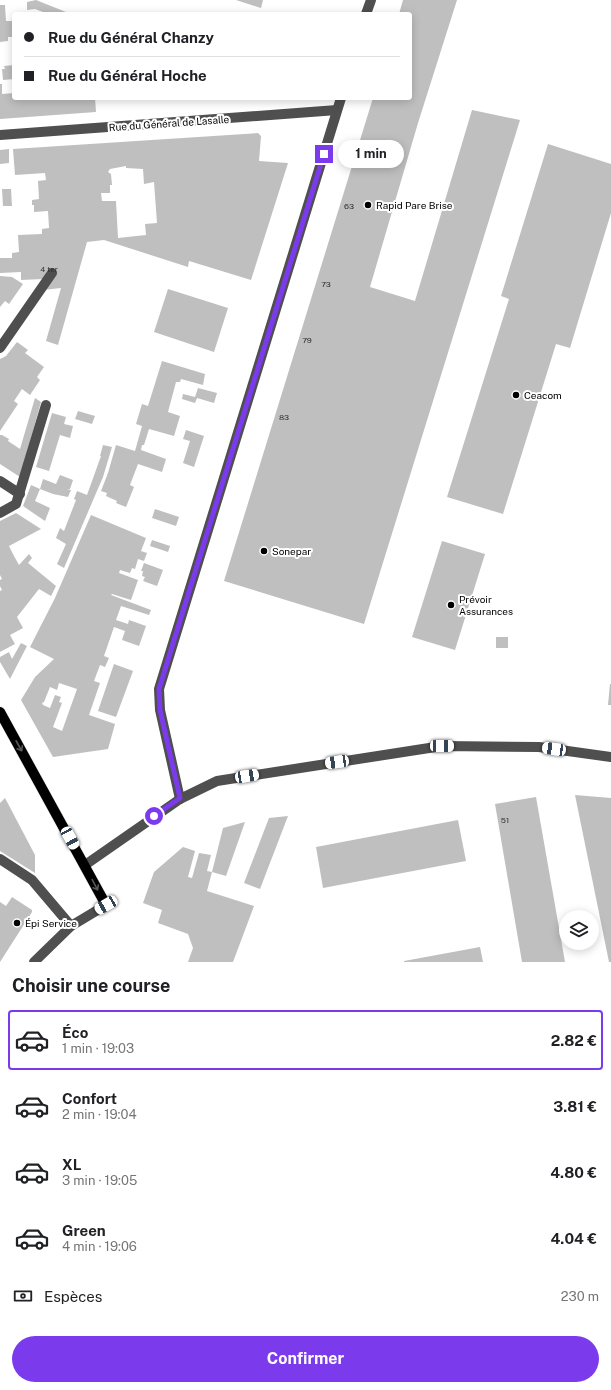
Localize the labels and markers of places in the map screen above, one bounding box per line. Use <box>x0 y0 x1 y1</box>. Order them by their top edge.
place label: Rapid Pare Brise <box>376 199 453 211</box>
marker: Rapid Pare Brise <box>363 200 373 210</box>
place label: Ceacom <box>524 389 562 401</box>
marker: Ceacom <box>511 390 521 400</box>
place label: Sonepar <box>272 545 311 557</box>
marker: Sonepar <box>259 546 269 556</box>
place label: Prévoir Assurances <box>459 593 513 617</box>
marker: Prévoir Assurances <box>446 600 456 610</box>
place label: Épi Service <box>25 917 77 929</box>
marker: Épi Service <box>12 918 22 928</box>

